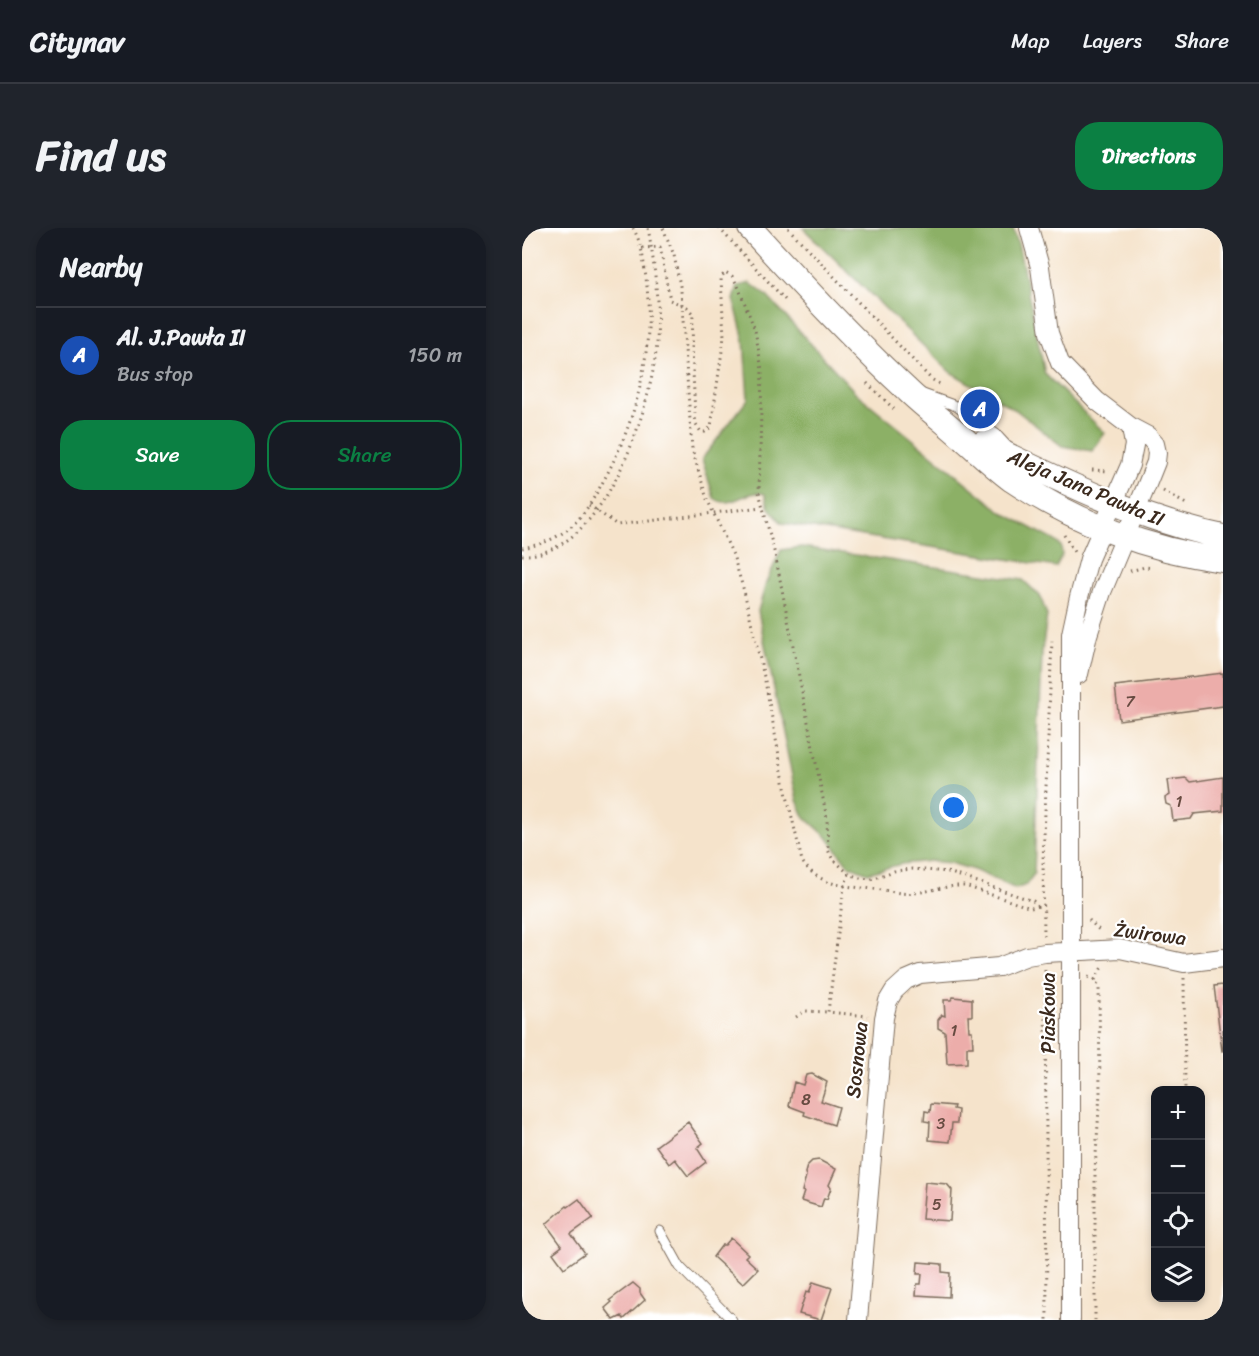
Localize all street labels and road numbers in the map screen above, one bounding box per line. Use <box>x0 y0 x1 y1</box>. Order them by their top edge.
street label: Aleja Jana Pawła II <box>1001 439 1170 537</box>
street label: Żwirowa <box>1112 912 1188 956</box>
street label: Piaskowa <box>1031 972 1066 1054</box>
street label: Sosnowa <box>836 1020 878 1100</box>

